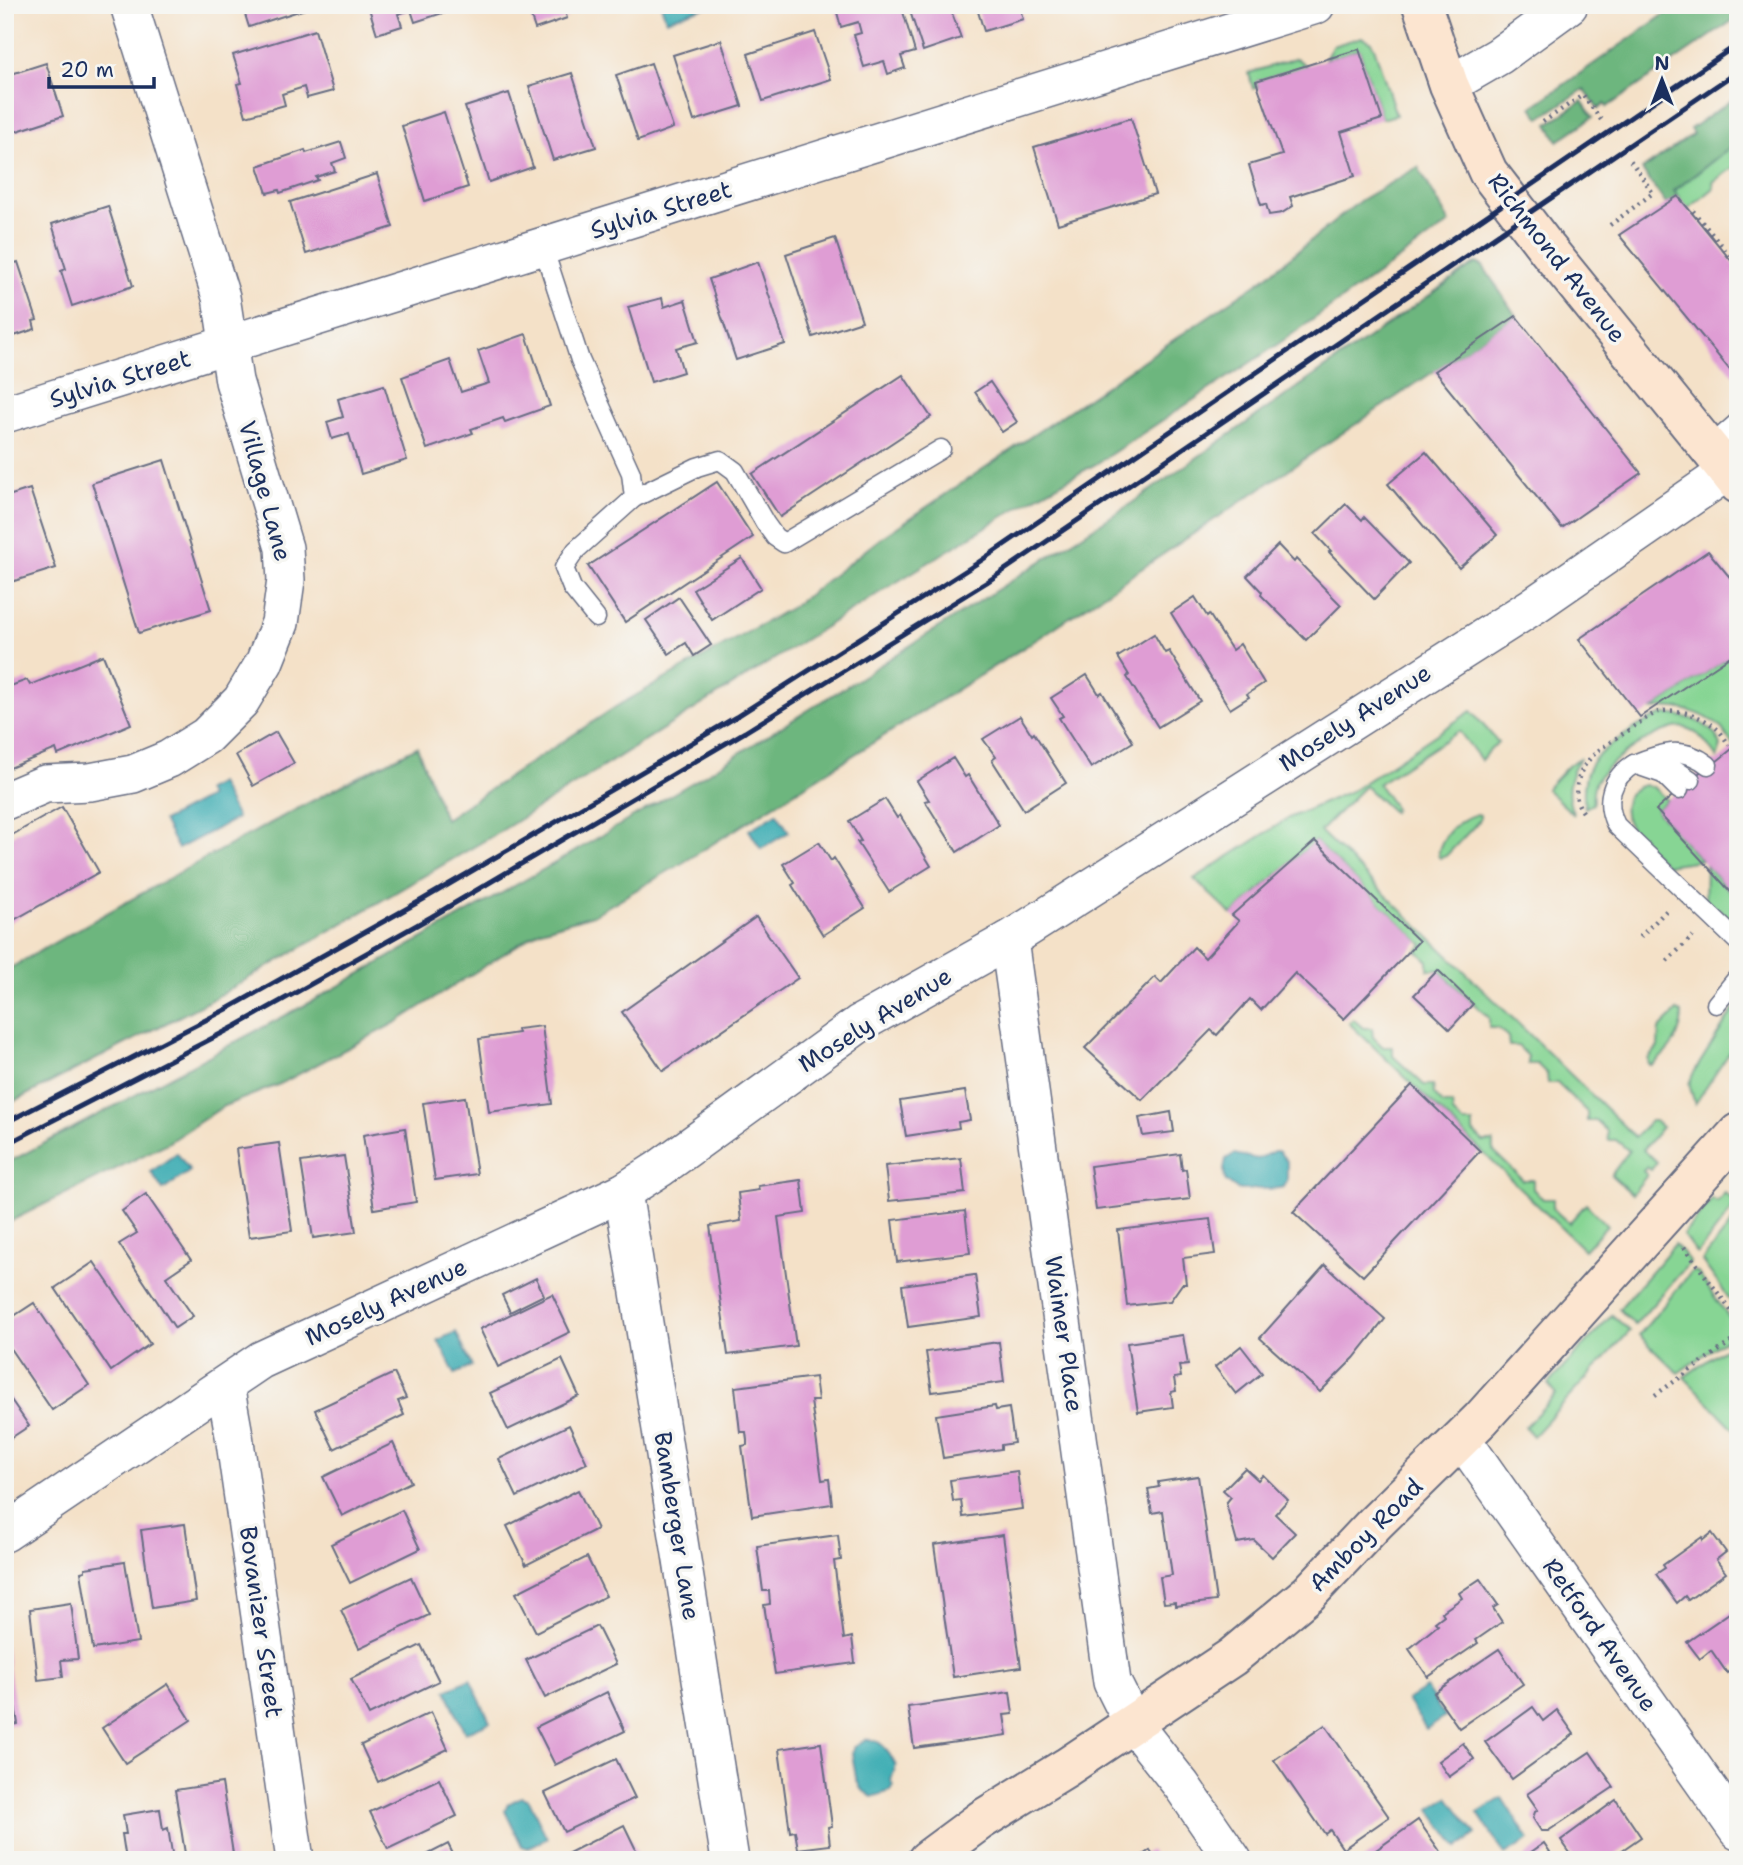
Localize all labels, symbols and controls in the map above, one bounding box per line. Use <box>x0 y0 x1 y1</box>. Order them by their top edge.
scale bar <box>49 46 154 90</box>
north arrow <box>1628 46 1698 116</box>
text: N <box>1654 51 1670 76</box>
text: 20 m <box>60 56 114 84</box>
street label: Richmond Avenue <box>1481 167 1633 349</box>
street label: Sylvia Street <box>586 173 736 247</box>
street label: Sylvia Street <box>45 342 195 416</box>
street label: Village Lane <box>231 417 299 565</box>
street label: Mosely Avenue <box>1273 657 1437 779</box>
street label: Mosely Avenue <box>792 960 958 1080</box>
street label: Mosely Avenue <box>300 1250 472 1354</box>
street label: Waimer Place <box>1037 1254 1091 1414</box>
street label: Bamberger Lane <box>646 1430 708 1622</box>
street label: Amboy Road <box>1302 1471 1430 1599</box>
street label: Bovanizer Street <box>232 1524 290 1720</box>
street label: Retford Avenue <box>1535 1552 1665 1718</box>

